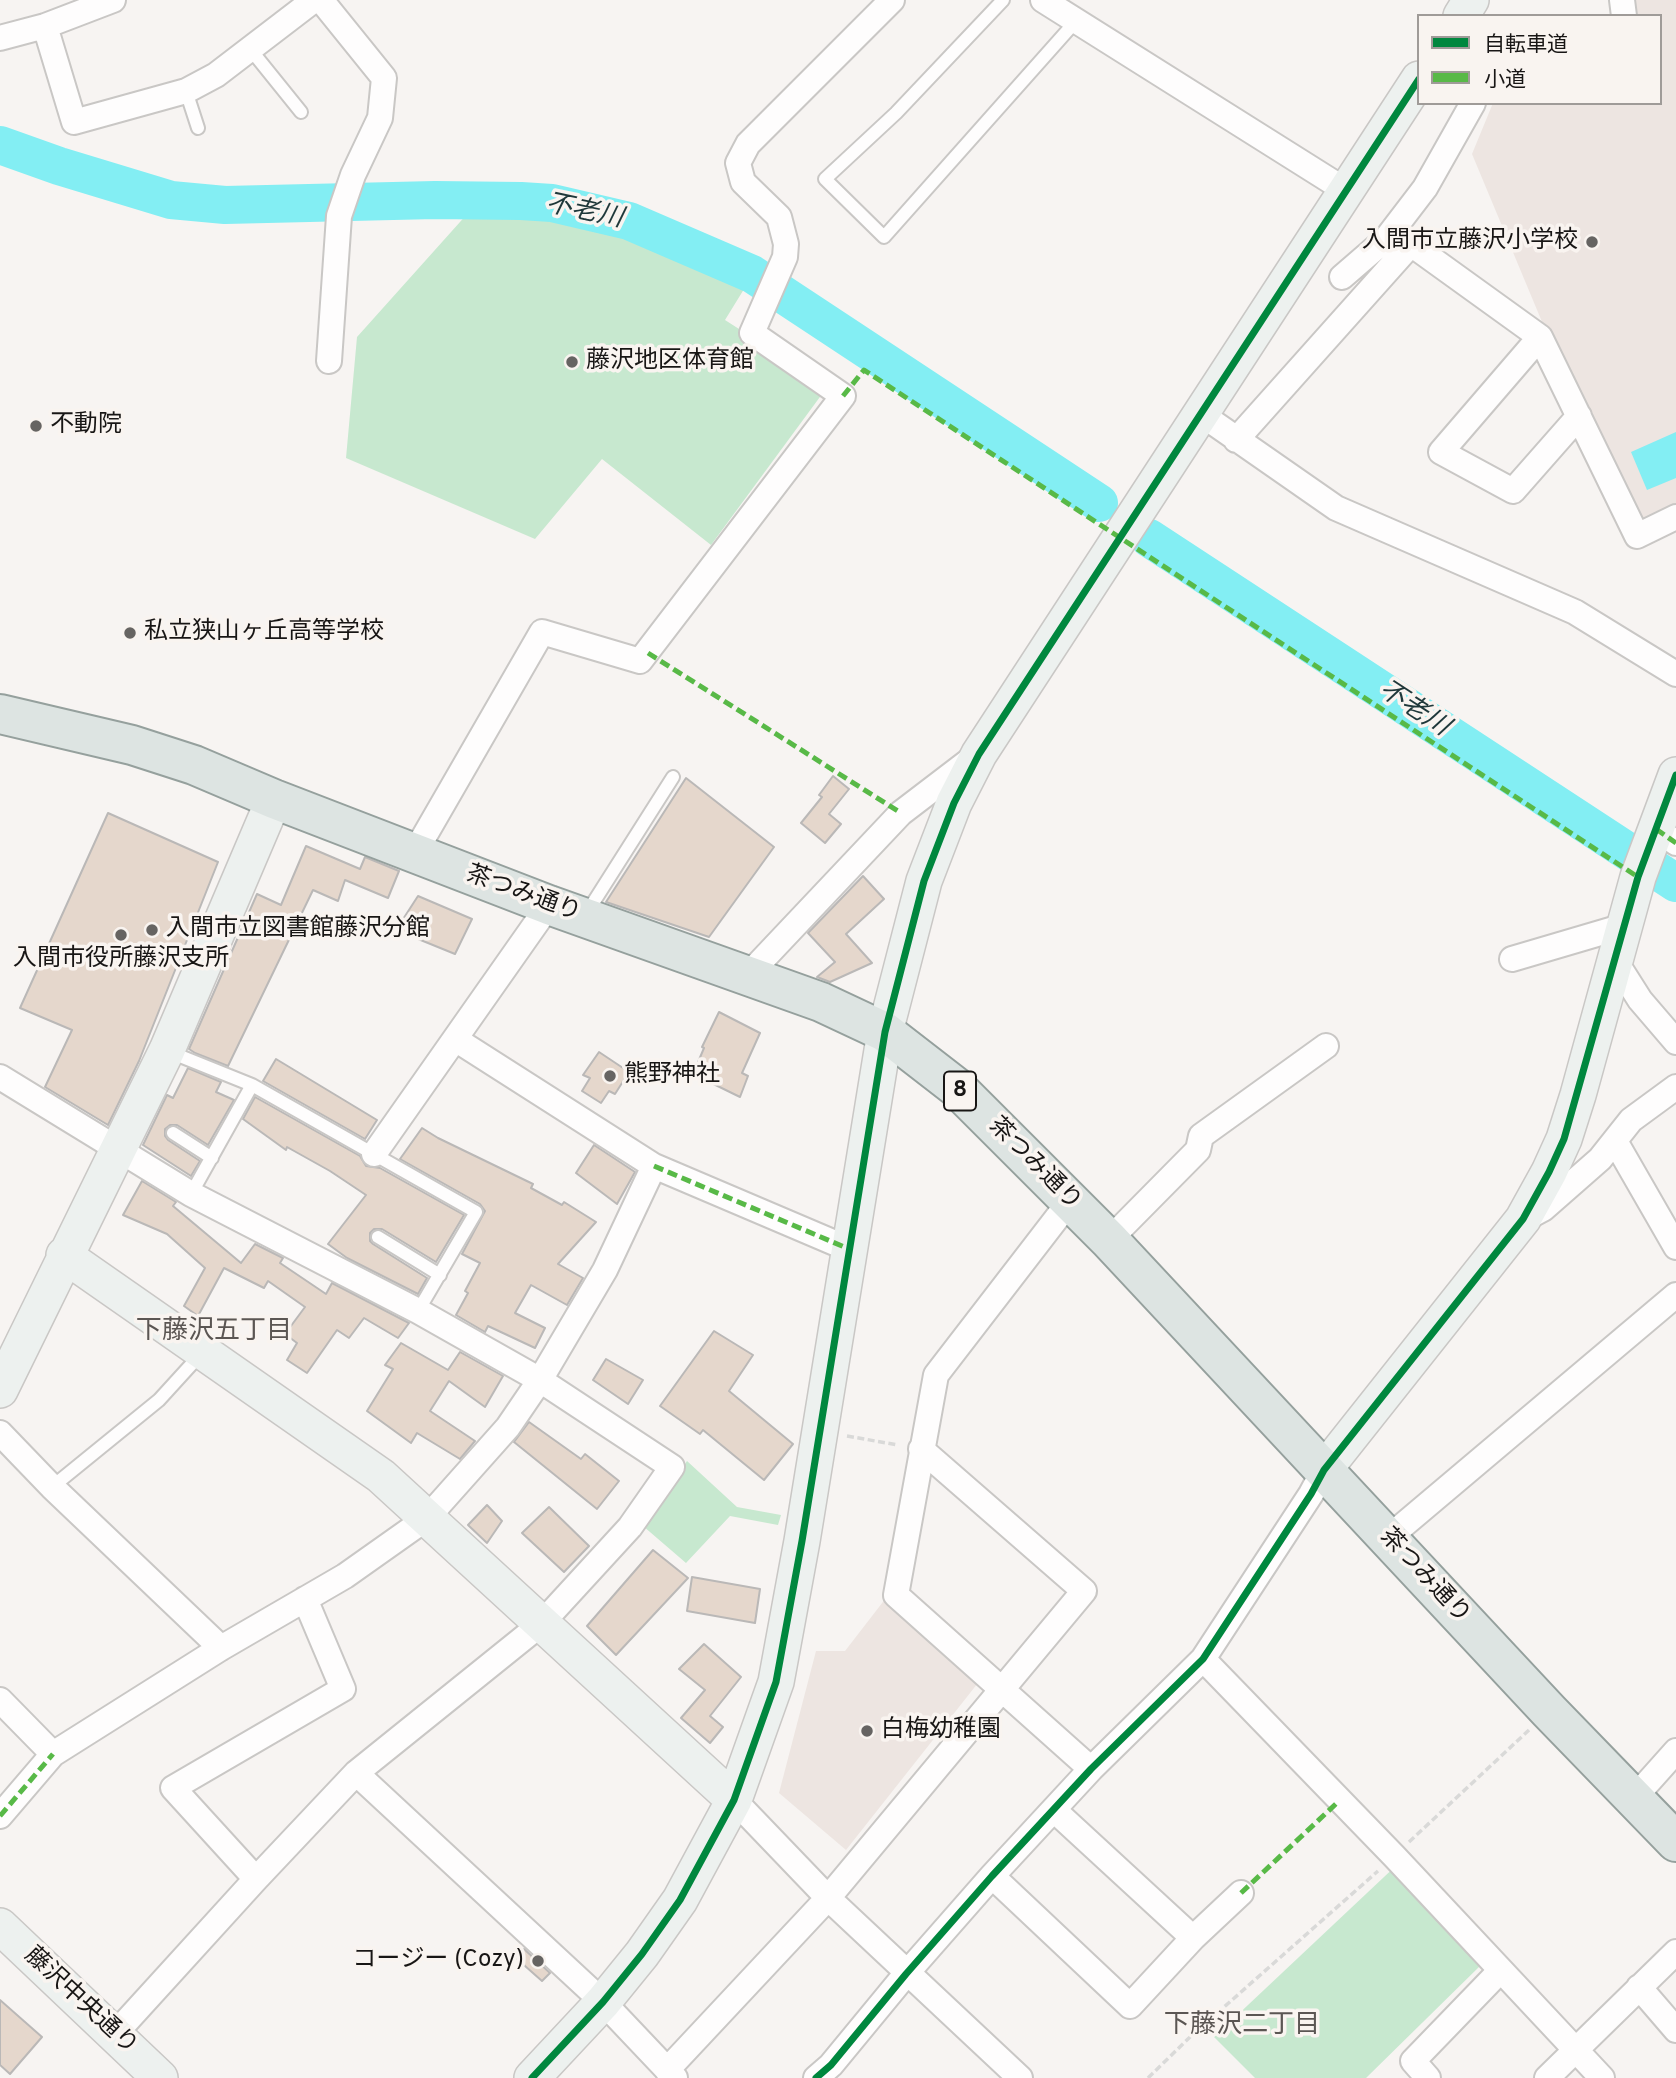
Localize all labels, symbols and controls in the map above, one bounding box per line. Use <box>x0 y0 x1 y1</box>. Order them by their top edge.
legend <box>1417 14 1662 105</box>
text: 自転車道 <box>1484 32 1568 59</box>
text: 小道 <box>1484 67 1526 94</box>
water label: 不老川 <box>543 190 625 236</box>
place label: 入間市立藤沢小学校 <box>1362 228 1578 256</box>
marker: 入間市立藤沢小学校 <box>1584 234 1600 250</box>
place label: 藤沢地区体育館 <box>586 348 754 376</box>
marker: 藤沢地区体育館 <box>564 354 580 370</box>
place label: 不動院 <box>50 412 122 440</box>
marker: 不動院 <box>28 418 44 434</box>
place label: 私立狭山ヶ丘高等学校 <box>144 619 384 647</box>
marker: 私立狭山ヶ丘高等学校 <box>122 625 138 641</box>
water label: 不老川 <box>1372 676 1454 744</box>
street label: 茶つみ通り <box>462 861 584 929</box>
place label: 入間市立図書館藤沢分館 <box>166 916 430 944</box>
marker: 入間市立図書館藤沢分館 <box>144 922 160 938</box>
marker: 入間市役所藤沢支所 <box>113 927 129 943</box>
place label: 入間市役所藤沢支所 <box>13 946 229 974</box>
place label: 熊野神社 <box>624 1062 720 1090</box>
marker: 熊野神社 <box>602 1068 618 1084</box>
road number: 8 <box>944 1072 976 1110</box>
street label: 茶つみ通り <box>981 1112 1087 1218</box>
district label: 下藤沢五丁目 <box>136 1317 292 1349</box>
street label: 茶つみ通り <box>1373 1523 1475 1631</box>
place label: 白梅幼稚園 <box>881 1717 1001 1745</box>
marker: 白梅幼稚園 <box>859 1723 875 1739</box>
street label: 藤沢中央通り <box>18 1942 142 2062</box>
place label: コージー (Cozy) <box>352 1947 524 1975</box>
marker: コージー (Cozy) <box>530 1953 546 1969</box>
district label: 下藤沢二丁目 <box>1164 2011 1320 2043</box>

